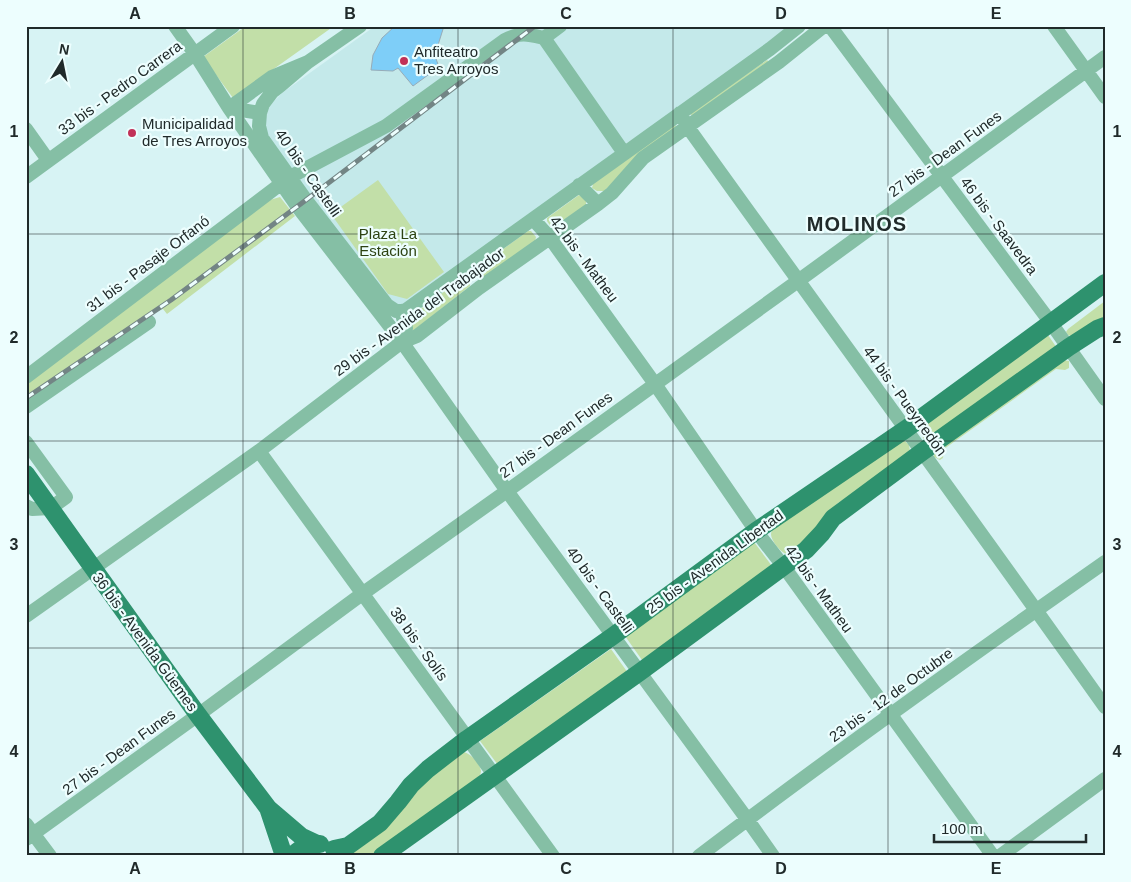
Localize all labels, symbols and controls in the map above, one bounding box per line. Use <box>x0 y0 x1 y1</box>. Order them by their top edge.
text: A <box>129 5 141 22</box>
text: B <box>344 5 356 22</box>
text: C <box>560 5 572 22</box>
text: D <box>775 5 787 22</box>
text: E <box>991 5 1002 22</box>
street label: 33 bis - Pedro Carrera <box>55 37 185 138</box>
north arrow <box>38 38 88 88</box>
text: N <box>58 40 71 58</box>
place label: Anfiteatro Tres Arroyos <box>414 43 498 77</box>
marker: Anfiteatro Tres Arroyos <box>398 55 410 67</box>
street label: 27 bis - Dean Funes <box>885 107 1004 200</box>
place label: Municipalidad de Tres Arroyos <box>142 115 247 149</box>
text: 1 <box>10 123 19 140</box>
text: 1 <box>1113 123 1122 140</box>
street label: 40 bis - Castelli <box>272 126 345 220</box>
marker: Municipalidad de Tres Arroyos <box>126 127 138 139</box>
street label: 46 bis - Saavedra <box>957 174 1042 278</box>
street label: 31 bis - Pasaje Orfanó <box>83 212 212 315</box>
street label: 42 bis - Matheu <box>546 212 622 305</box>
district label: MOLINOS <box>807 213 907 235</box>
park label: Plaza La Estación <box>359 225 418 259</box>
street label: 29 bis - Avenida del Trabajador <box>330 244 507 379</box>
text: 2 <box>10 329 19 346</box>
text: 2 <box>1113 329 1122 346</box>
street label: 44 bis - Pueyrredón <box>860 343 951 459</box>
street label: 27 bis - Dean Funes <box>496 388 615 481</box>
street label: 25 bis - Avenida Libertad <box>643 506 786 617</box>
text: 3 <box>10 536 19 553</box>
text: 3 <box>1113 536 1122 553</box>
street label: 42 bis - Matheu <box>782 542 857 636</box>
street label: 40 bis - Castelli <box>563 543 637 636</box>
street label: 36 bis - Avenida Güemes <box>89 569 201 714</box>
street label: 38 bis - Solís <box>387 604 452 684</box>
street label: 23 bis - 12 de Octubre <box>826 644 956 745</box>
street label: 27 bis - Dean Funes <box>59 705 178 798</box>
text: 4 <box>10 743 19 760</box>
text: 4 <box>1113 743 1122 760</box>
scale bar <box>934 812 1086 844</box>
text: 100 m <box>941 820 983 837</box>
text: A <box>129 860 141 877</box>
text: B <box>344 860 356 877</box>
text: C <box>560 860 572 877</box>
text: D <box>775 860 787 877</box>
text: E <box>991 860 1002 877</box>

